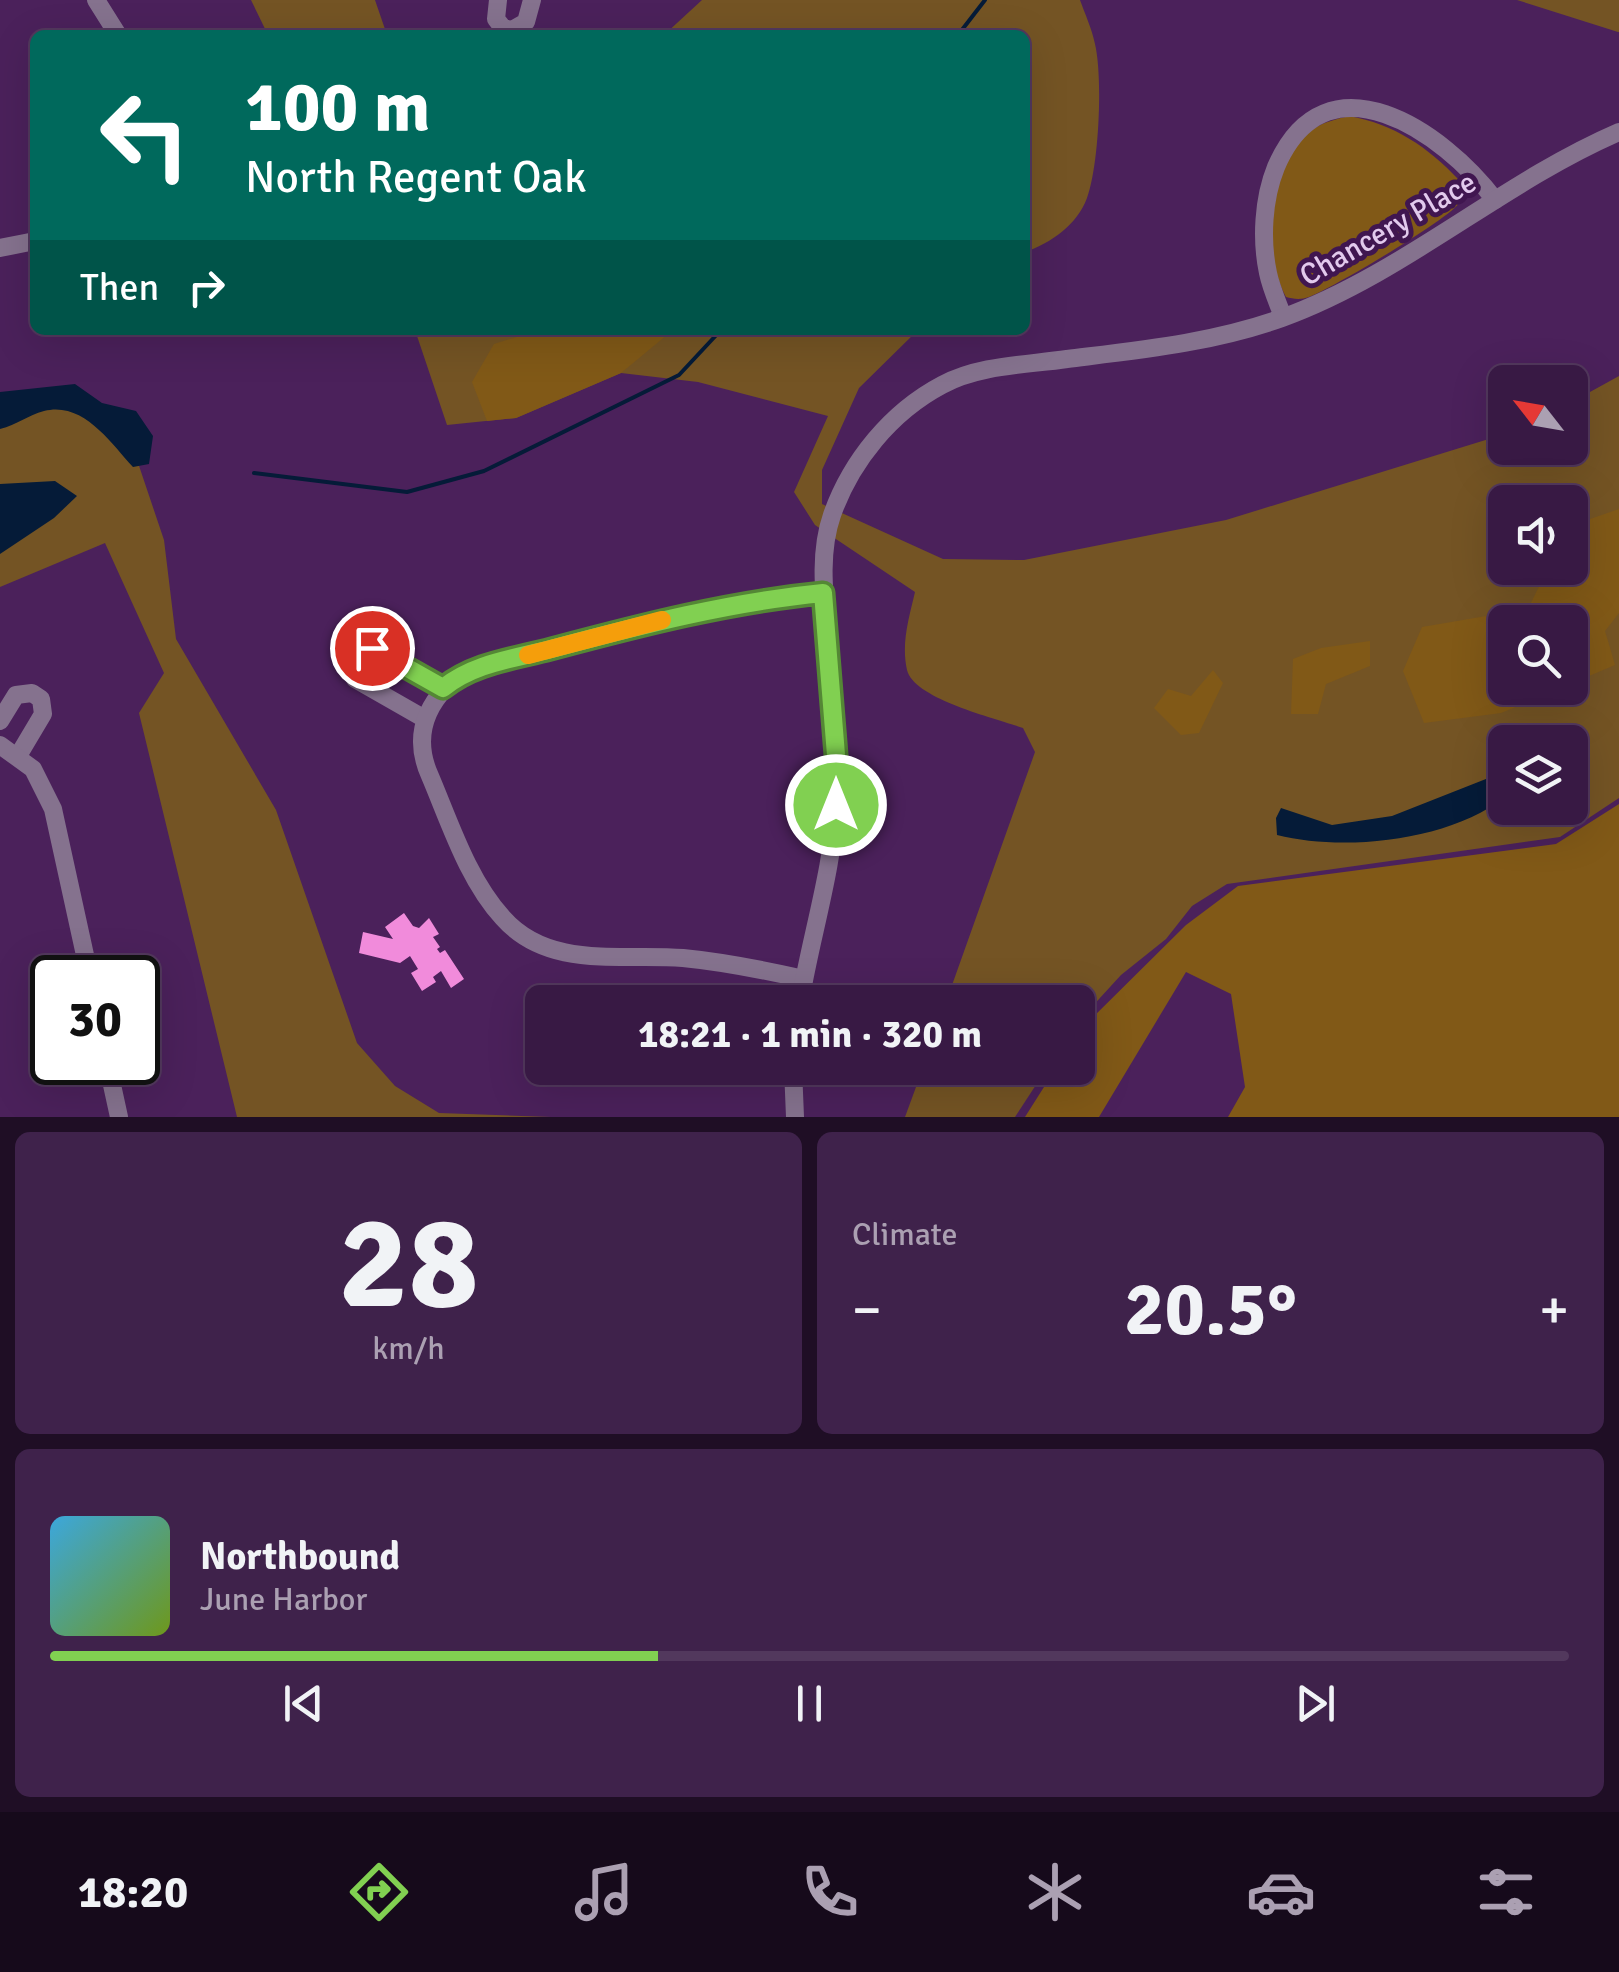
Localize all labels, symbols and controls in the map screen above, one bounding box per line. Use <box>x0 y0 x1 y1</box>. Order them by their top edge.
text: 100 m <box>245 64 430 150</box>
icon: left <box>80 70 210 200</box>
text: North Regent Oak <box>245 150 586 205</box>
street label: Chancery Place <box>1293 164 1483 294</box>
icon: right <box>179 260 234 315</box>
text: Then <box>80 264 159 311</box>
north arrow <box>1488 365 1588 465</box>
map controls <box>1488 365 1588 825</box>
button: sound <box>1488 485 1588 585</box>
button: search <box>1488 605 1588 705</box>
pin <box>330 606 415 691</box>
icon: arrive <box>345 621 400 676</box>
button: layers <box>1488 725 1588 825</box>
position arrow <box>784 753 888 857</box>
speed limit sign: 30 <box>30 955 160 1085</box>
text: 18:21 · 1 min · 320 m <box>638 1011 982 1058</box>
text: 28 <box>338 1184 479 1344</box>
text: Climate <box>852 1215 958 1254</box>
text: 20.5° <box>1124 1263 1297 1356</box>
text: − <box>852 1276 882 1344</box>
text: + <box>1539 1276 1569 1344</box>
text: km/h <box>372 1329 445 1368</box>
text: Northbound <box>200 1533 400 1580</box>
text: June Harbor <box>200 1580 367 1619</box>
icon: previous <box>276 1676 331 1731</box>
icon: pause <box>782 1676 837 1731</box>
icon: next <box>1288 1676 1343 1731</box>
icon: directions <box>344 1857 414 1927</box>
icon: music <box>569 1857 639 1927</box>
icon: phone <box>795 1857 865 1927</box>
icon: climate <box>1020 1857 1090 1927</box>
icon: car <box>1246 1857 1316 1927</box>
icon: filters <box>1471 1857 1541 1927</box>
text: 18:20 <box>78 1865 188 1920</box>

